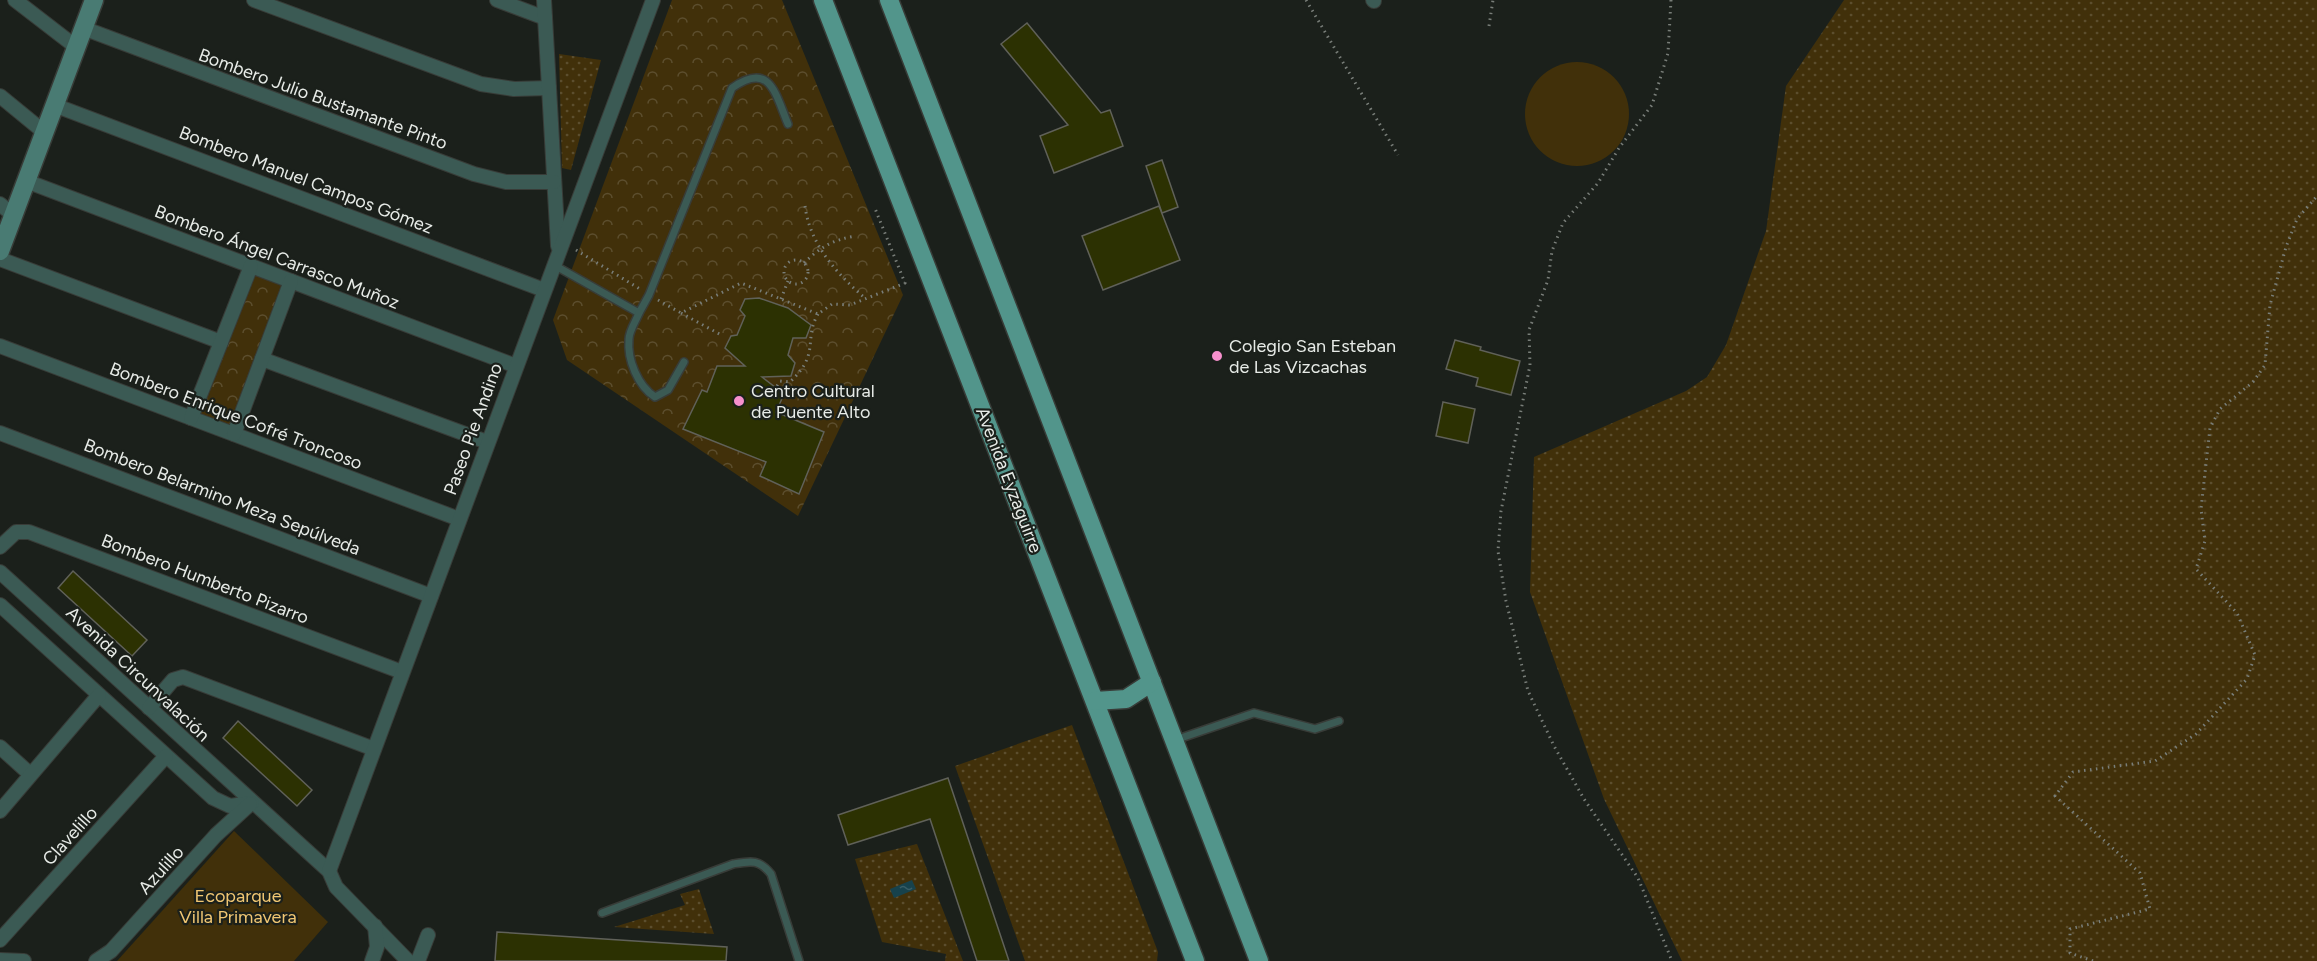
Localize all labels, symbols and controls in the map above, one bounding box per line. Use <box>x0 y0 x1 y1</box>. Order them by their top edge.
street label: Bombero Julio Bustamante Pinto <box>196 44 450 154</box>
street label: Bombero Manuel Campos Gómez <box>176 121 436 239</box>
street label: Bombero Ángel Carrasco Muñoz <box>152 200 403 314</box>
place label: Colegio San Esteban de Las Vizcachas <box>1229 335 1396 378</box>
marker: Colegio San Esteban de Las Vizcachas <box>1210 349 1224 363</box>
street label: Bombero Enrique Cofré Troncoso <box>107 358 365 474</box>
street label: Paseo Pie Andino <box>439 360 507 498</box>
place label: Centro Cultural de Puente Alto <box>751 380 875 423</box>
marker: Centro Cultural de Puente Alto <box>732 394 746 408</box>
street label: Avenida Eyzaguirre <box>971 404 1047 556</box>
street label: Bombero Belarmino Meza Sepúlveda <box>81 434 363 560</box>
street label: Bombero Humberto Pizarro <box>98 529 312 629</box>
street label: Avenida Circunvalación <box>62 602 214 746</box>
street label: Clavelillo <box>38 802 102 870</box>
street label: Azulillo <box>134 841 188 899</box>
park label: Ecoparque Villa Primavera <box>179 885 297 928</box>

